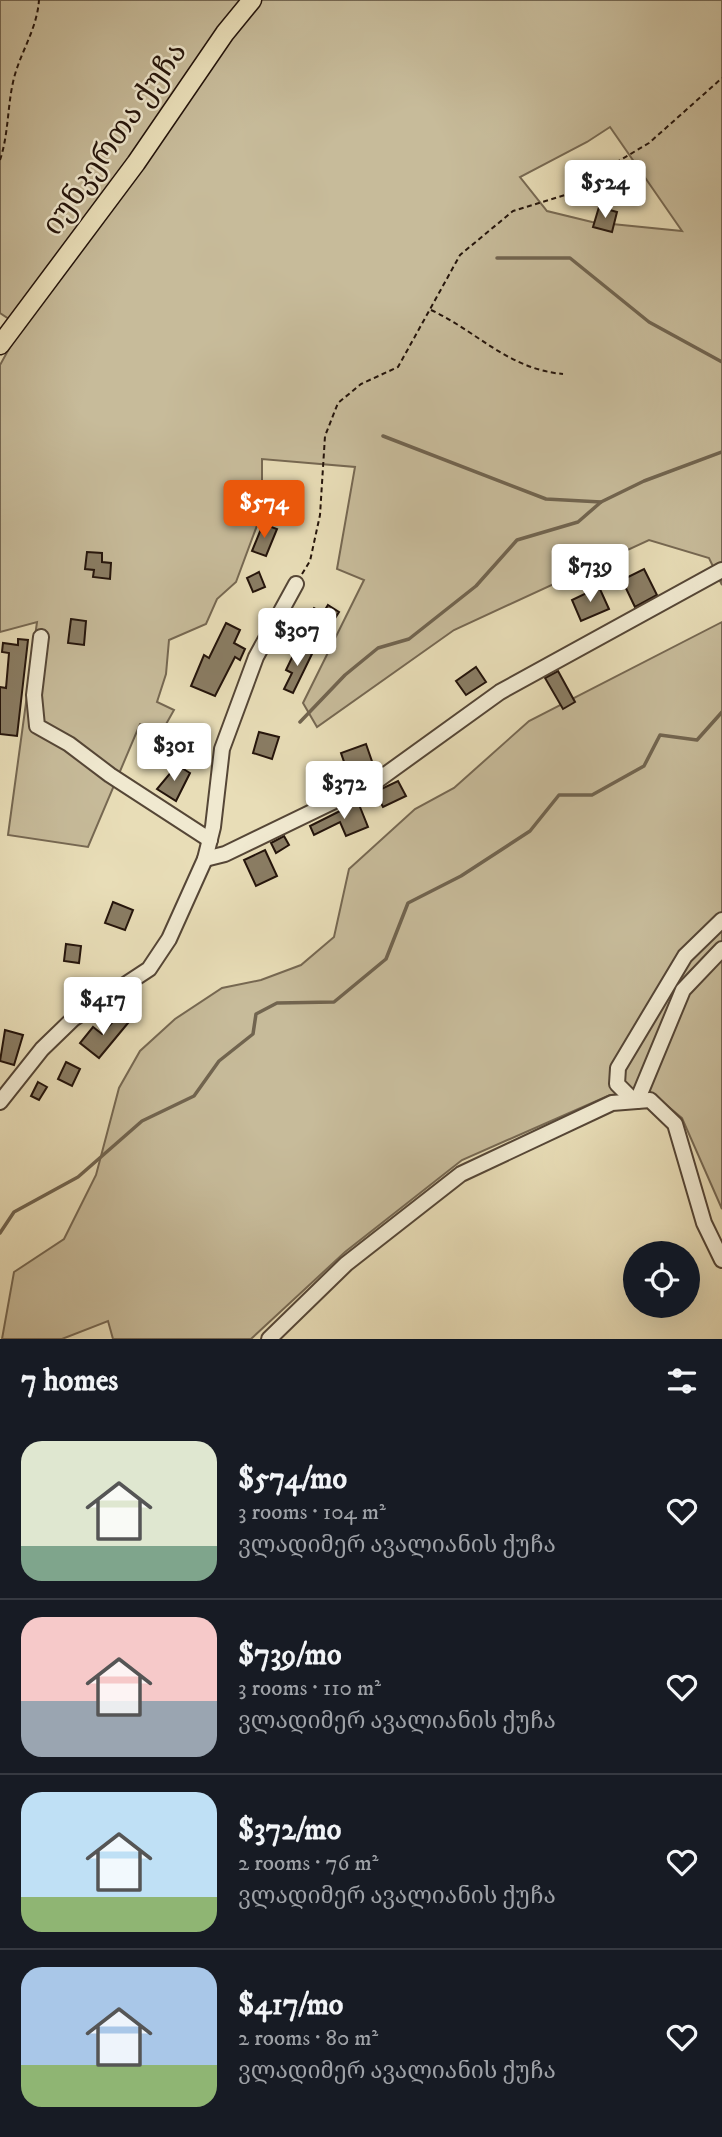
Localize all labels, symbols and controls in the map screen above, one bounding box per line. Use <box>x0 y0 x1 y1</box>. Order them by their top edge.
street label: იუნკერთა ქუჩა <box>35 35 195 243</box>
pin: $524 <box>564 160 646 220</box>
text: $524 <box>581 168 629 197</box>
pin: $574 <box>223 480 305 540</box>
text: $574 <box>240 488 288 517</box>
pin: $739 <box>549 544 631 604</box>
text: $739 <box>568 552 612 581</box>
pin: $307 <box>256 608 338 668</box>
text: $307 <box>274 616 320 645</box>
pin: $301 <box>133 724 215 783</box>
text: $301 <box>153 731 195 760</box>
pin: $372 <box>303 762 385 821</box>
text: $372 <box>322 769 366 798</box>
pin: $417 <box>62 978 144 1037</box>
text: $417 <box>80 985 126 1014</box>
map controls <box>623 1241 700 1318</box>
button: locate <box>623 1241 700 1318</box>
icon: filters <box>663 1362 701 1400</box>
text: 7 homes <box>21 1363 118 1400</box>
text: $574/mo <box>238 1461 347 1498</box>
icon: home <box>77 1469 161 1553</box>
icon: heart <box>663 1492 701 1530</box>
text: 3 rooms · 104 m² <box>238 1498 386 1527</box>
text: ვლადიმერ ავალიანის ქუჩა <box>238 1531 556 1560</box>
text: $739/mo <box>238 1637 342 1674</box>
icon: home <box>77 1645 161 1729</box>
icon: heart <box>663 1668 701 1706</box>
text: 3 rooms · 110 m² <box>238 1674 381 1703</box>
text: ვლადიმერ ავალიანის ქუჩა <box>238 1707 556 1736</box>
text: $372/mo <box>238 1812 341 1849</box>
icon: home <box>77 1820 161 1904</box>
icon: heart <box>663 1843 701 1881</box>
text: 2 rooms · 76 m² <box>238 1849 378 1878</box>
text: ვლადიმერ ავალიანის ქუჩა <box>238 1882 556 1911</box>
text: $417/mo <box>238 1987 343 2024</box>
icon: home <box>77 1995 161 2079</box>
icon: heart <box>663 2018 701 2056</box>
text: 2 rooms · 80 m² <box>238 2024 378 2053</box>
text: ვლადიმერ ავალიანის ქუჩა <box>238 2057 556 2086</box>

